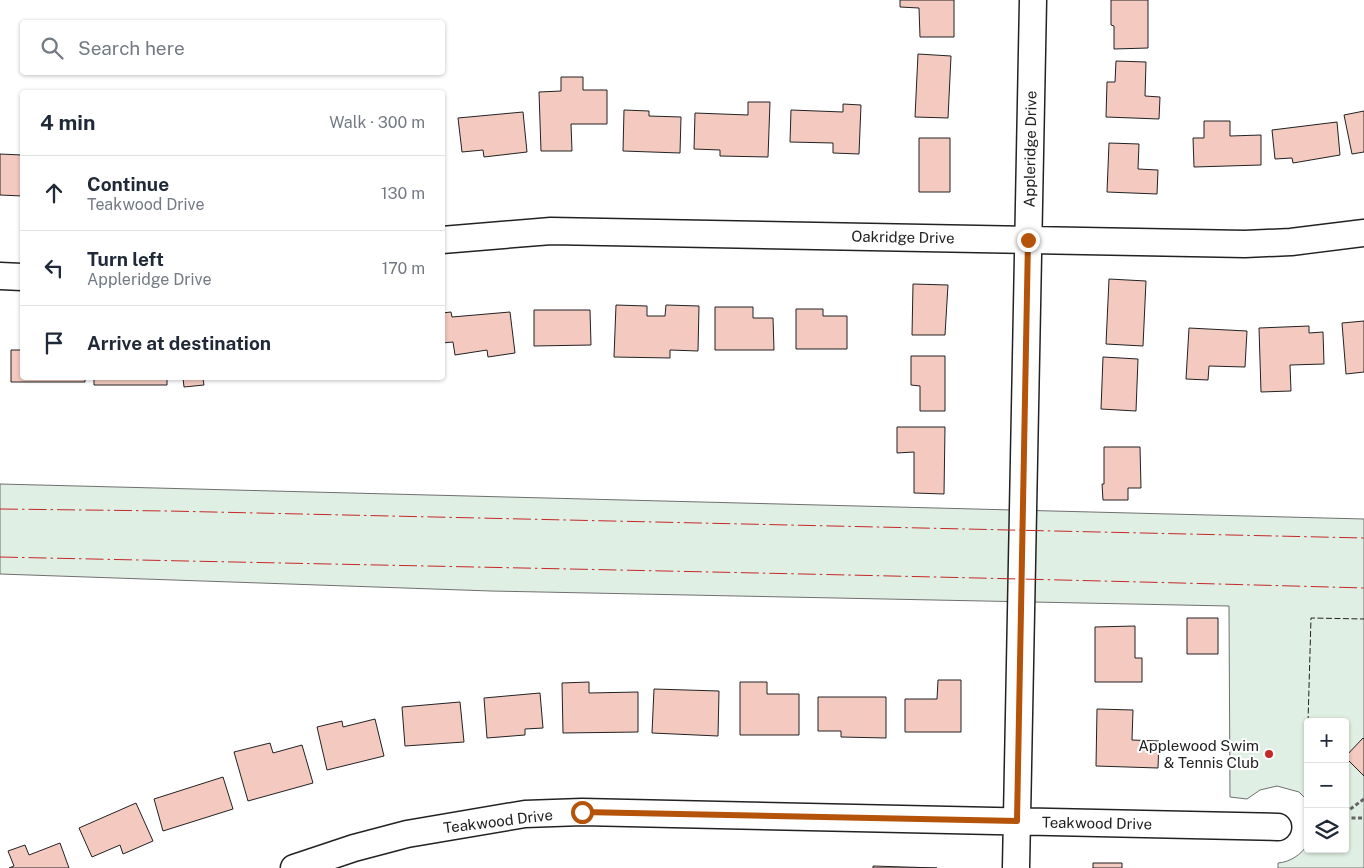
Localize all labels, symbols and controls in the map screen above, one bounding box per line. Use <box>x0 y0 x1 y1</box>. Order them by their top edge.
search box <box>20 20 445 75</box>
icon: search <box>38 34 66 62</box>
text: Search here <box>78 37 185 59</box>
street label: Appleridge Drive <box>1020 91 1040 207</box>
text: 4 min <box>40 110 95 135</box>
text: Walk · 300 m <box>329 113 425 132</box>
text: Continue <box>87 173 169 195</box>
icon: ahead <box>40 179 68 207</box>
text: 130 m <box>381 184 425 203</box>
text: Teakwood Drive <box>87 195 205 214</box>
street label: Oakridge Drive <box>851 228 955 246</box>
route end <box>1017 229 1040 252</box>
text: Turn left <box>87 248 164 270</box>
icon: left <box>40 254 68 282</box>
text: 170 m <box>382 259 425 278</box>
text: Appleridge Drive <box>87 270 211 289</box>
icon: arrive <box>40 329 68 357</box>
text: Arrive at destination <box>87 332 271 354</box>
map controls <box>1304 718 1349 853</box>
button: + <box>1304 718 1349 763</box>
place label: Applewood Swim & Tennis Club <box>1138 737 1259 771</box>
marker: Applewood Swim & Tennis Club <box>1263 748 1275 760</box>
button: − <box>1304 763 1349 808</box>
route start <box>571 801 594 824</box>
street label: Teakwood Drive <box>442 806 554 836</box>
button: layers <box>1304 808 1349 853</box>
street label: Teakwood Drive <box>1042 814 1152 832</box>

